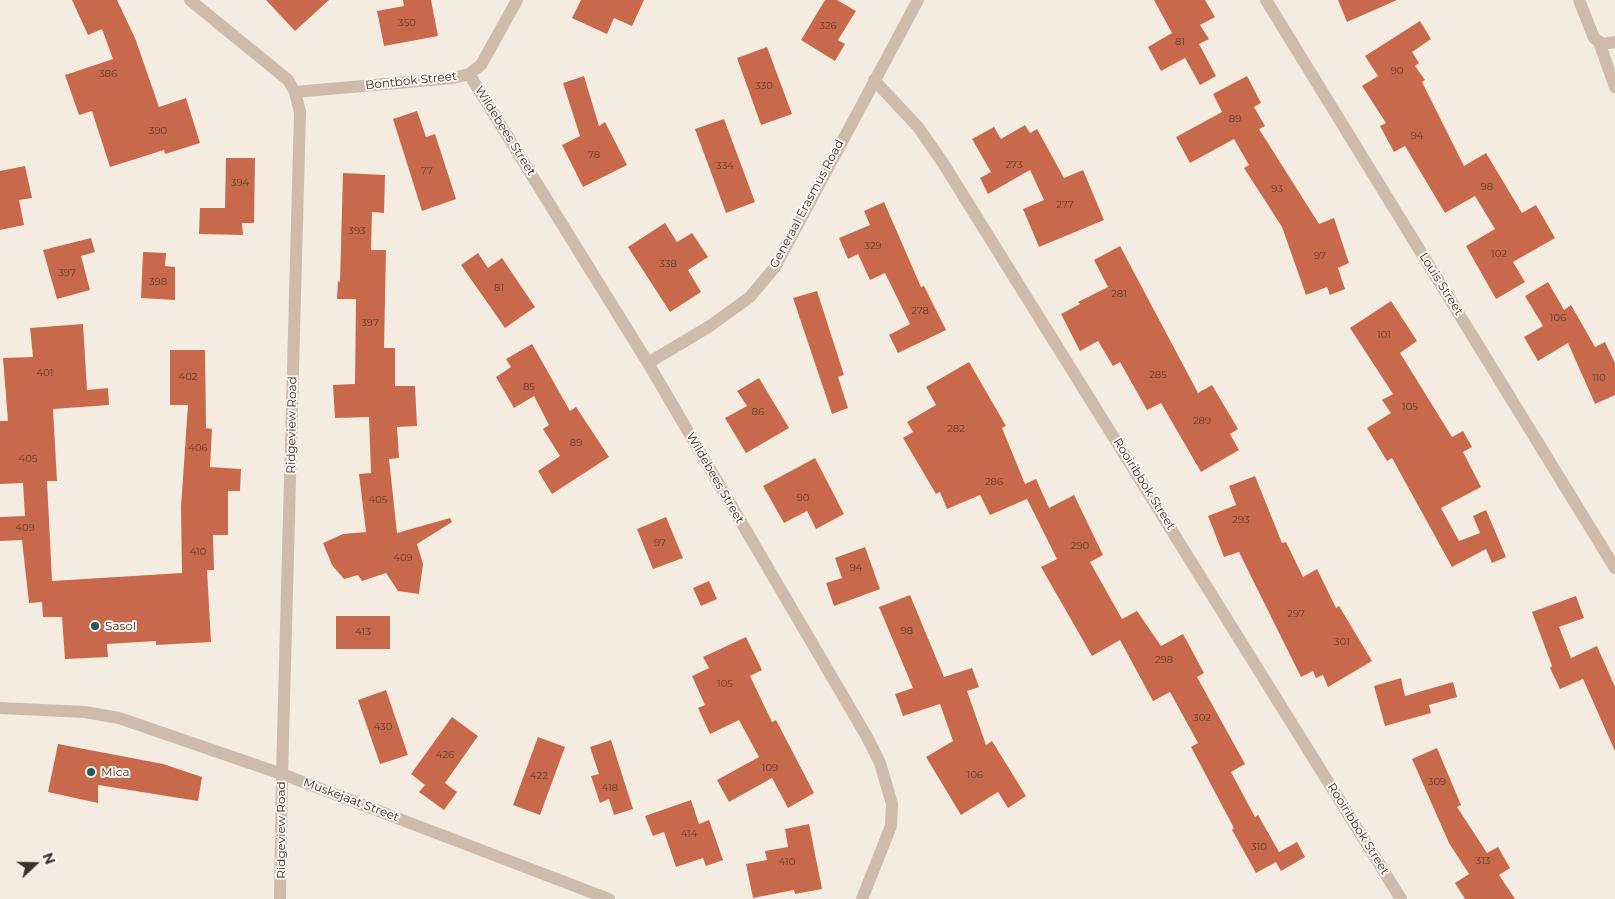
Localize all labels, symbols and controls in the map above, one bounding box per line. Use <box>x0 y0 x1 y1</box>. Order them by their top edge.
house number: 350 <box>398 17 416 29</box>
house number: 326 <box>819 20 837 32</box>
house number: 81 <box>1175 36 1185 48</box>
house number: 90 <box>1391 65 1403 77</box>
house number: 386 <box>99 68 117 80</box>
street label: Bontbok Street <box>365 69 457 93</box>
house number: 330 <box>755 80 773 92</box>
street label: Wildebees Street <box>472 84 538 178</box>
house number: 89 <box>1229 113 1241 125</box>
house number: 390 <box>149 125 167 137</box>
house number: 94 <box>1411 130 1423 142</box>
street label: Generaal Erasmus Road <box>767 137 847 271</box>
house number: 78 <box>588 149 600 161</box>
house number: 273 <box>1005 159 1023 171</box>
house number: 334 <box>716 160 734 172</box>
house number: 77 <box>421 165 433 177</box>
house number: 394 <box>231 177 249 189</box>
house number: 98 <box>1481 181 1493 193</box>
house number: 93 <box>1271 183 1283 195</box>
house number: 277 <box>1056 199 1074 211</box>
house number: 393 <box>348 225 366 237</box>
house number: 329 <box>864 240 882 252</box>
house number: 102 <box>1491 248 1507 260</box>
house number: 97 <box>1314 250 1326 262</box>
street label: Louis Street <box>1416 250 1466 318</box>
house number: 338 <box>659 258 677 270</box>
house number: 397 <box>58 267 76 279</box>
house number: 398 <box>149 276 167 288</box>
house number: 81 <box>494 282 504 294</box>
house number: 281 <box>1111 288 1127 300</box>
house number: 278 <box>911 305 929 317</box>
house number: 106 <box>1550 312 1566 324</box>
house number: 397 <box>361 317 379 329</box>
house number: 101 <box>1377 329 1391 341</box>
house number: 401 <box>37 367 53 379</box>
house number: 285 <box>1149 369 1167 381</box>
house number: 402 <box>179 371 197 383</box>
house number: 110 <box>1592 372 1606 384</box>
street label: Ridgeview Road <box>284 376 300 474</box>
house number: 85 <box>523 381 535 393</box>
house number: 105 <box>1402 401 1418 413</box>
house number: 86 <box>752 406 764 418</box>
house number: 289 <box>1193 415 1211 427</box>
house number: 282 <box>947 423 965 435</box>
street label: Wildebees Street <box>683 430 747 526</box>
street label: Rooiribbok Street <box>1110 436 1178 532</box>
house number: 89 <box>570 437 582 449</box>
house number: 406 <box>188 442 208 454</box>
house number: 405 <box>19 453 37 465</box>
house number: 286 <box>985 476 1003 488</box>
house number: 90 <box>797 492 809 504</box>
house number: 405 <box>369 494 387 506</box>
house number: 293 <box>1232 514 1250 526</box>
house number: 409 <box>15 522 35 534</box>
house number: 97 <box>654 537 666 549</box>
house number: 290 <box>1071 540 1089 552</box>
house number: 410 <box>190 546 206 558</box>
house number: 409 <box>393 552 413 564</box>
house number: 94 <box>850 562 862 574</box>
house number: 297 <box>1287 608 1305 620</box>
place label: Sasol <box>105 619 136 633</box>
marker: Sasol <box>89 620 101 632</box>
house number: 98 <box>901 625 913 637</box>
house number: 413 <box>355 626 371 638</box>
house number: 301 <box>1334 636 1350 648</box>
house number: 298 <box>1155 654 1173 666</box>
house number: 105 <box>717 678 733 690</box>
house number: 302 <box>1193 712 1211 724</box>
house number: 430 <box>374 721 392 733</box>
house number: 426 <box>436 749 454 761</box>
house number: 109 <box>762 762 778 774</box>
place label: Mica <box>101 765 130 779</box>
marker: Mica <box>85 766 97 778</box>
house number: 106 <box>967 769 983 781</box>
house number: 422 <box>530 770 548 782</box>
street label: Muskejaat Street <box>301 775 401 825</box>
house number: 309 <box>1428 776 1446 788</box>
street label: Ridgeview Road <box>274 781 288 879</box>
street label: Rooiribbok Street <box>1324 781 1392 877</box>
house number: 418 <box>602 782 618 794</box>
house number: 414 <box>681 828 697 840</box>
north arrow <box>10 839 60 889</box>
house number: 310 <box>1251 841 1267 853</box>
text: N <box>39 850 59 867</box>
house number: 313 <box>1476 855 1490 867</box>
house number: 410 <box>779 856 795 868</box>

